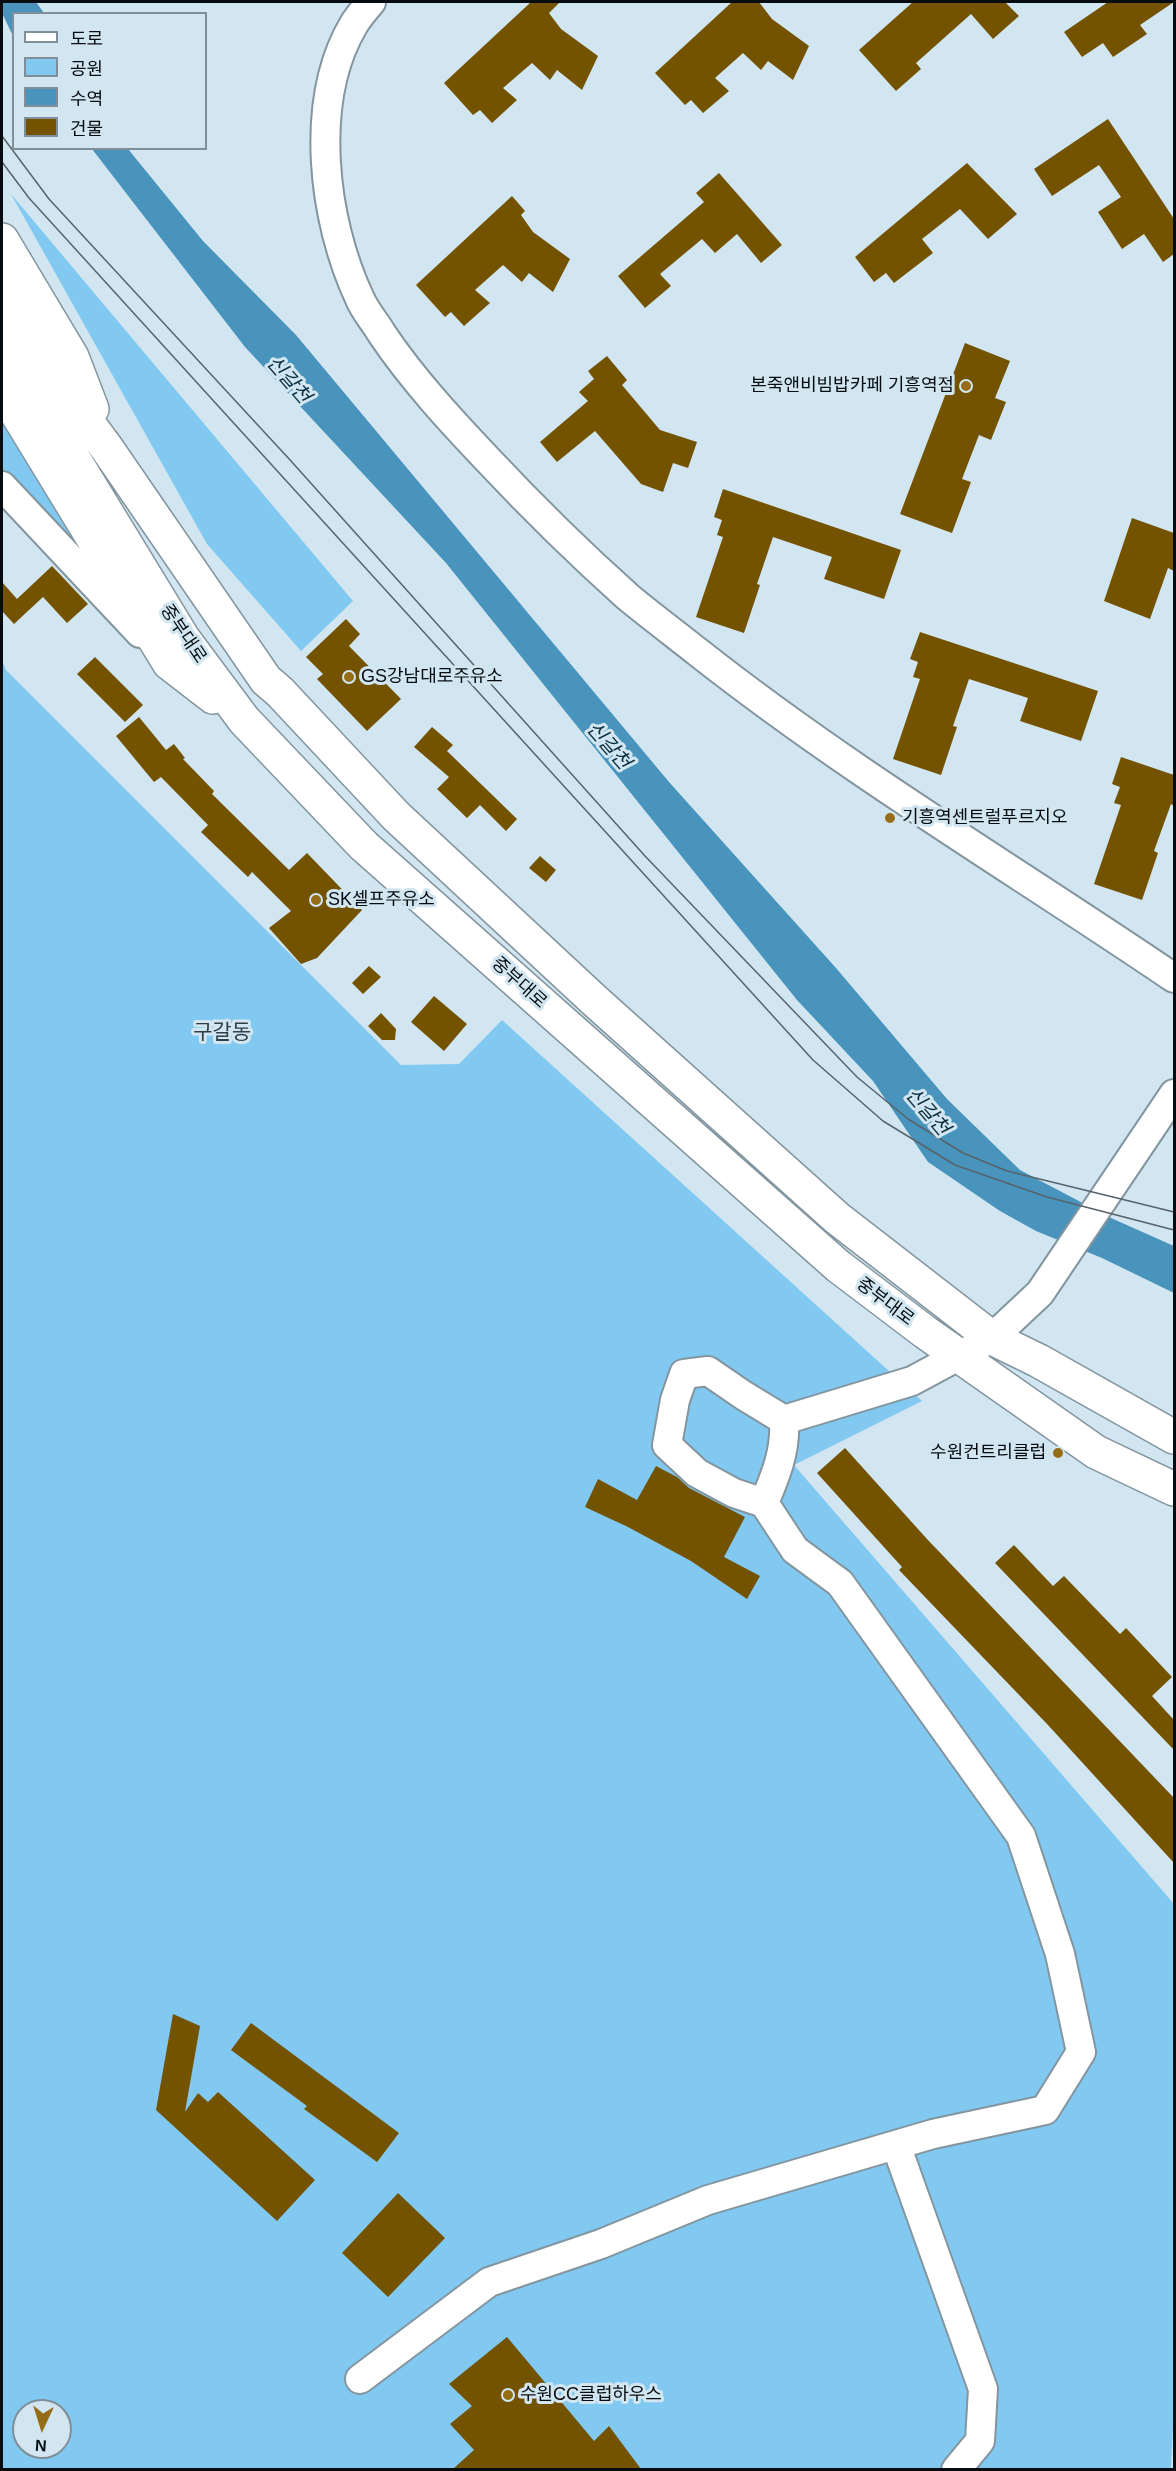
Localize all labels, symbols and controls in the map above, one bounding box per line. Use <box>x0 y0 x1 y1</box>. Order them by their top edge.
legend <box>12 12 207 150</box>
text: 도로 <box>70 29 103 49</box>
text: 공원 <box>70 59 103 79</box>
text: 수역 <box>70 89 103 109</box>
text: 건물 <box>70 119 103 139</box>
water label: 신갈천 <box>261 351 315 409</box>
place label: 본죽앤비빔밥카페 기흥역점 <box>750 375 954 397</box>
marker: 본죽앤비빔밥카페 기흥역점 <box>959 379 973 393</box>
street label: 중부대로 <box>156 601 210 667</box>
place label: GS강남대로주유소 <box>361 666 503 688</box>
marker: GS강남대로주유소 <box>342 670 356 684</box>
water label: 신갈천 <box>581 717 635 775</box>
place label: 기흥역센트럴푸르지오 <box>902 807 1068 829</box>
marker: 기흥역센트럴푸르지오 <box>883 811 897 825</box>
place label: SK셀프주유소 <box>328 889 435 911</box>
marker: SK셀프주유소 <box>309 893 323 907</box>
street label: 중부대로 <box>487 953 551 1013</box>
district label: 구갈동 <box>193 1020 251 1046</box>
water label: 신갈천 <box>900 1083 954 1141</box>
street label: 중부대로 <box>852 1273 918 1331</box>
place label: 수원컨트리클럽 <box>930 1442 1046 1464</box>
marker: 수원컨트리클럽 <box>1051 1446 1065 1460</box>
place label: 수원CC클럽하우스 <box>520 2384 662 2406</box>
marker: 수원CC클럽하우스 <box>501 2388 515 2402</box>
north arrow <box>12 2399 72 2459</box>
text: N <box>34 2437 47 2454</box>

